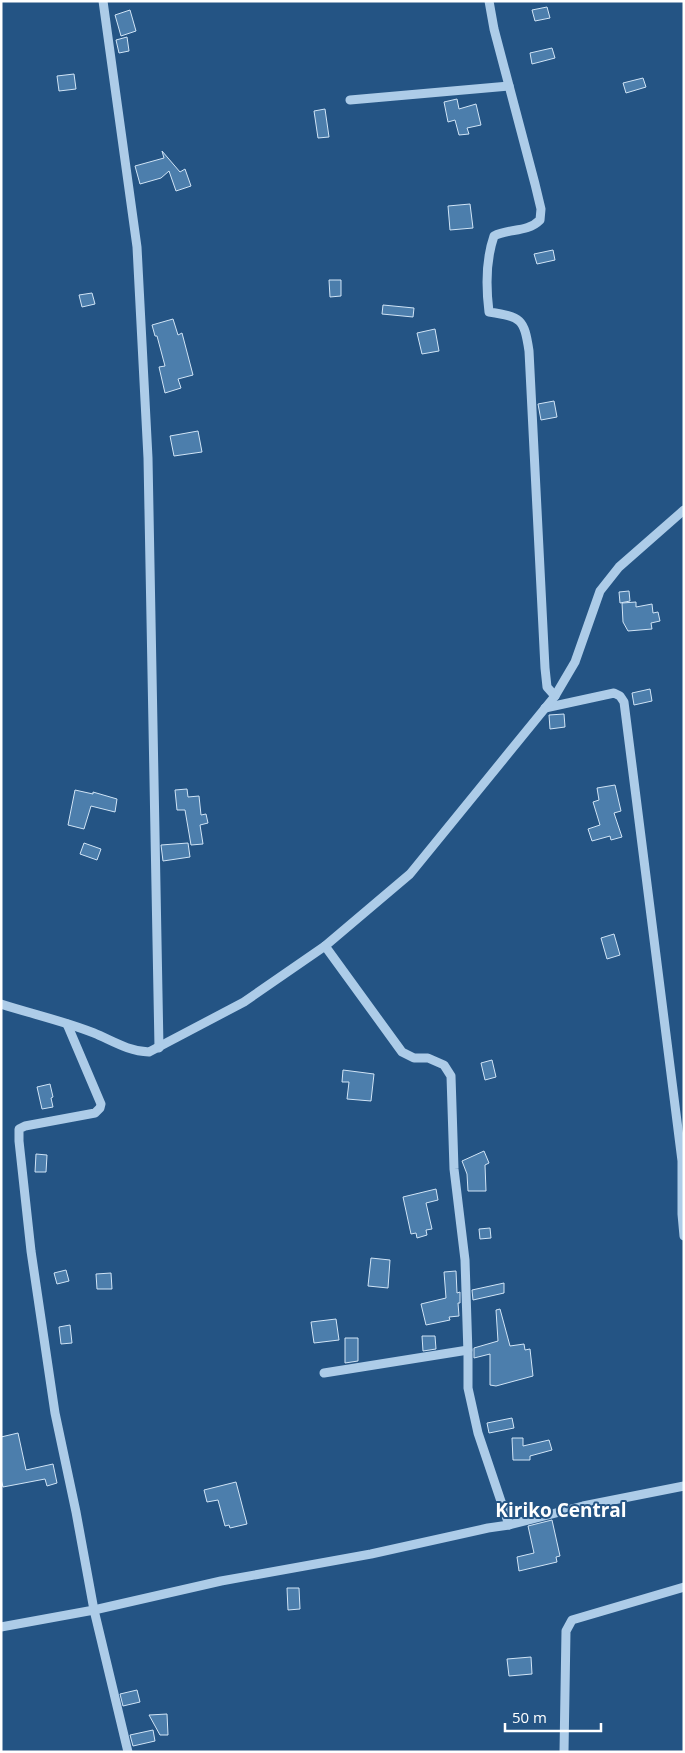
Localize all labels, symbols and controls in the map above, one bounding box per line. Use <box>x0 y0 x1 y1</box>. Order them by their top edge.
district label: Kiriko Central <box>495 1497 627 1523</box>
scale bar <box>505 1700 601 1732</box>
text: 50 m <box>512 1707 547 1727</box>

